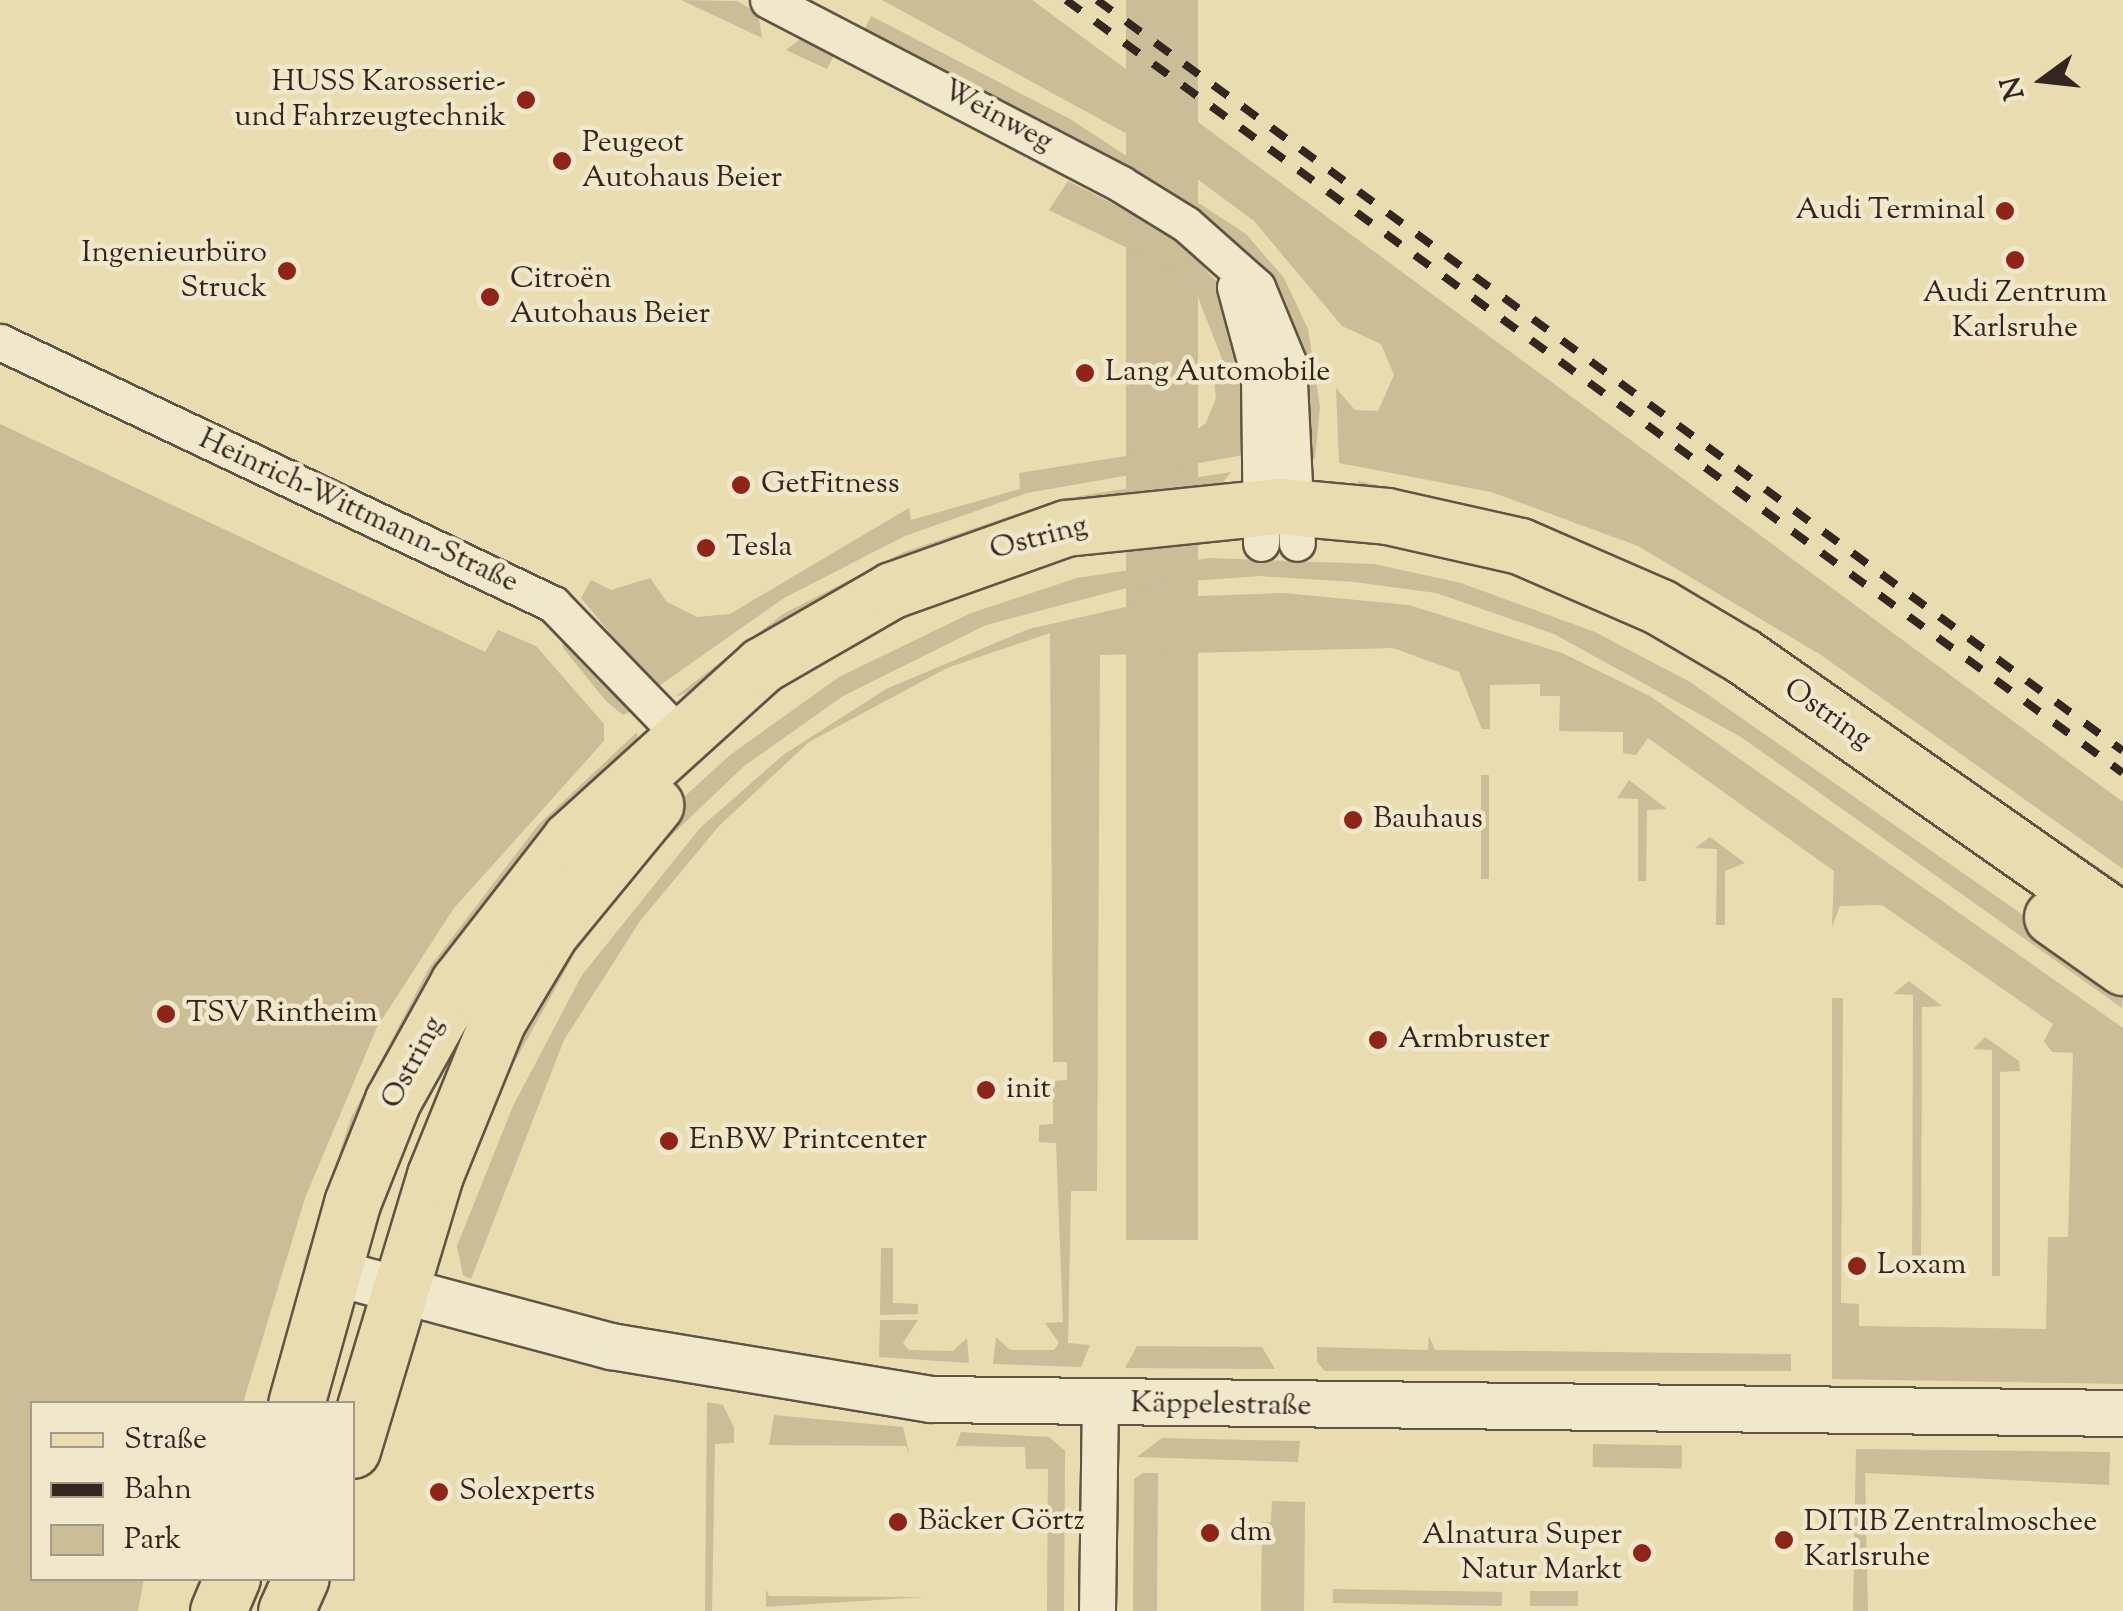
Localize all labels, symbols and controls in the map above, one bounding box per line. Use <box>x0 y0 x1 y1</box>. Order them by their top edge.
north arrow <box>1993 30 2093 130</box>
place label: HUSS Karosserie- und Fahrzeugtechnik <box>234 65 506 136</box>
text: N <box>1992 72 2036 104</box>
street label: Weinweg <box>936 73 1058 161</box>
marker: HUSS Karosserie- und Fahrzeugtechnik <box>515 89 537 111</box>
place label: Peugeot Autohaus Beier <box>582 126 782 196</box>
marker: Peugeot Autohaus Beier <box>551 150 573 172</box>
place label: Audi Terminal <box>1796 193 1985 229</box>
marker: Audi Terminal <box>1994 200 2016 222</box>
place label: Ingenieurbüro Struck <box>82 236 267 306</box>
marker: Audi Zentrum Karlsruhe <box>2004 249 2026 271</box>
marker: Ingenieurbüro Struck <box>276 260 298 282</box>
place label: Citroën Autohaus Beier <box>510 262 710 332</box>
place label: Audi Zentrum Karlsruhe <box>1923 276 2107 346</box>
marker: Citroën Autohaus Beier <box>479 286 501 308</box>
place label: Lang Automobile <box>1105 355 1330 391</box>
marker: Lang Automobile <box>1074 362 1096 384</box>
street label: Heinrich-Wittmann-Straße <box>193 422 523 602</box>
place label: GetFitness <box>761 467 899 503</box>
marker: GetFitness <box>730 474 752 496</box>
street label: Ostring <box>986 509 1092 569</box>
place label: Tesla <box>726 530 792 566</box>
marker: Tesla <box>695 537 717 559</box>
street label: Ostring <box>1776 672 1878 758</box>
place label: Bauhaus <box>1373 802 1483 838</box>
marker: Bauhaus <box>1342 809 1364 831</box>
place label: TSV Rintheim <box>186 996 378 1032</box>
marker: TSV Rintheim <box>155 1003 177 1025</box>
street label: Ostring <box>375 1011 453 1115</box>
place label: Armbruster <box>1398 1022 1550 1058</box>
marker: Armbruster <box>1367 1029 1389 1051</box>
place label: init <box>1006 1072 1051 1108</box>
marker: init <box>975 1079 997 1101</box>
place label: EnBW Printcenter <box>689 1123 927 1159</box>
marker: EnBW Printcenter <box>658 1130 680 1152</box>
place label: Loxam <box>1877 1248 1966 1284</box>
marker: Loxam <box>1846 1255 1868 1277</box>
street label: Käppelestraße <box>1130 1386 1312 1426</box>
legend <box>30 1401 355 1581</box>
text: Straße <box>124 1419 207 1462</box>
text: Bahn <box>124 1469 192 1512</box>
place label: Solexperts <box>459 1474 595 1510</box>
marker: Solexperts <box>428 1481 450 1503</box>
place label: Bäcker Görtz <box>918 1504 1085 1540</box>
place label: DITIB Zentralmoschee Karlsruhe <box>1804 1505 2097 1576</box>
marker: Bäcker Görtz <box>887 1511 909 1533</box>
place label: dm <box>1230 1515 1272 1551</box>
place label: Alnatura Super Natur Markt <box>1422 1518 1622 1588</box>
text: Park <box>124 1519 181 1562</box>
marker: dm <box>1199 1522 1221 1544</box>
marker: DITIB Zentralmoschee Karlsruhe <box>1773 1529 1795 1551</box>
marker: Alnatura Super Natur Markt <box>1631 1542 1653 1564</box>

